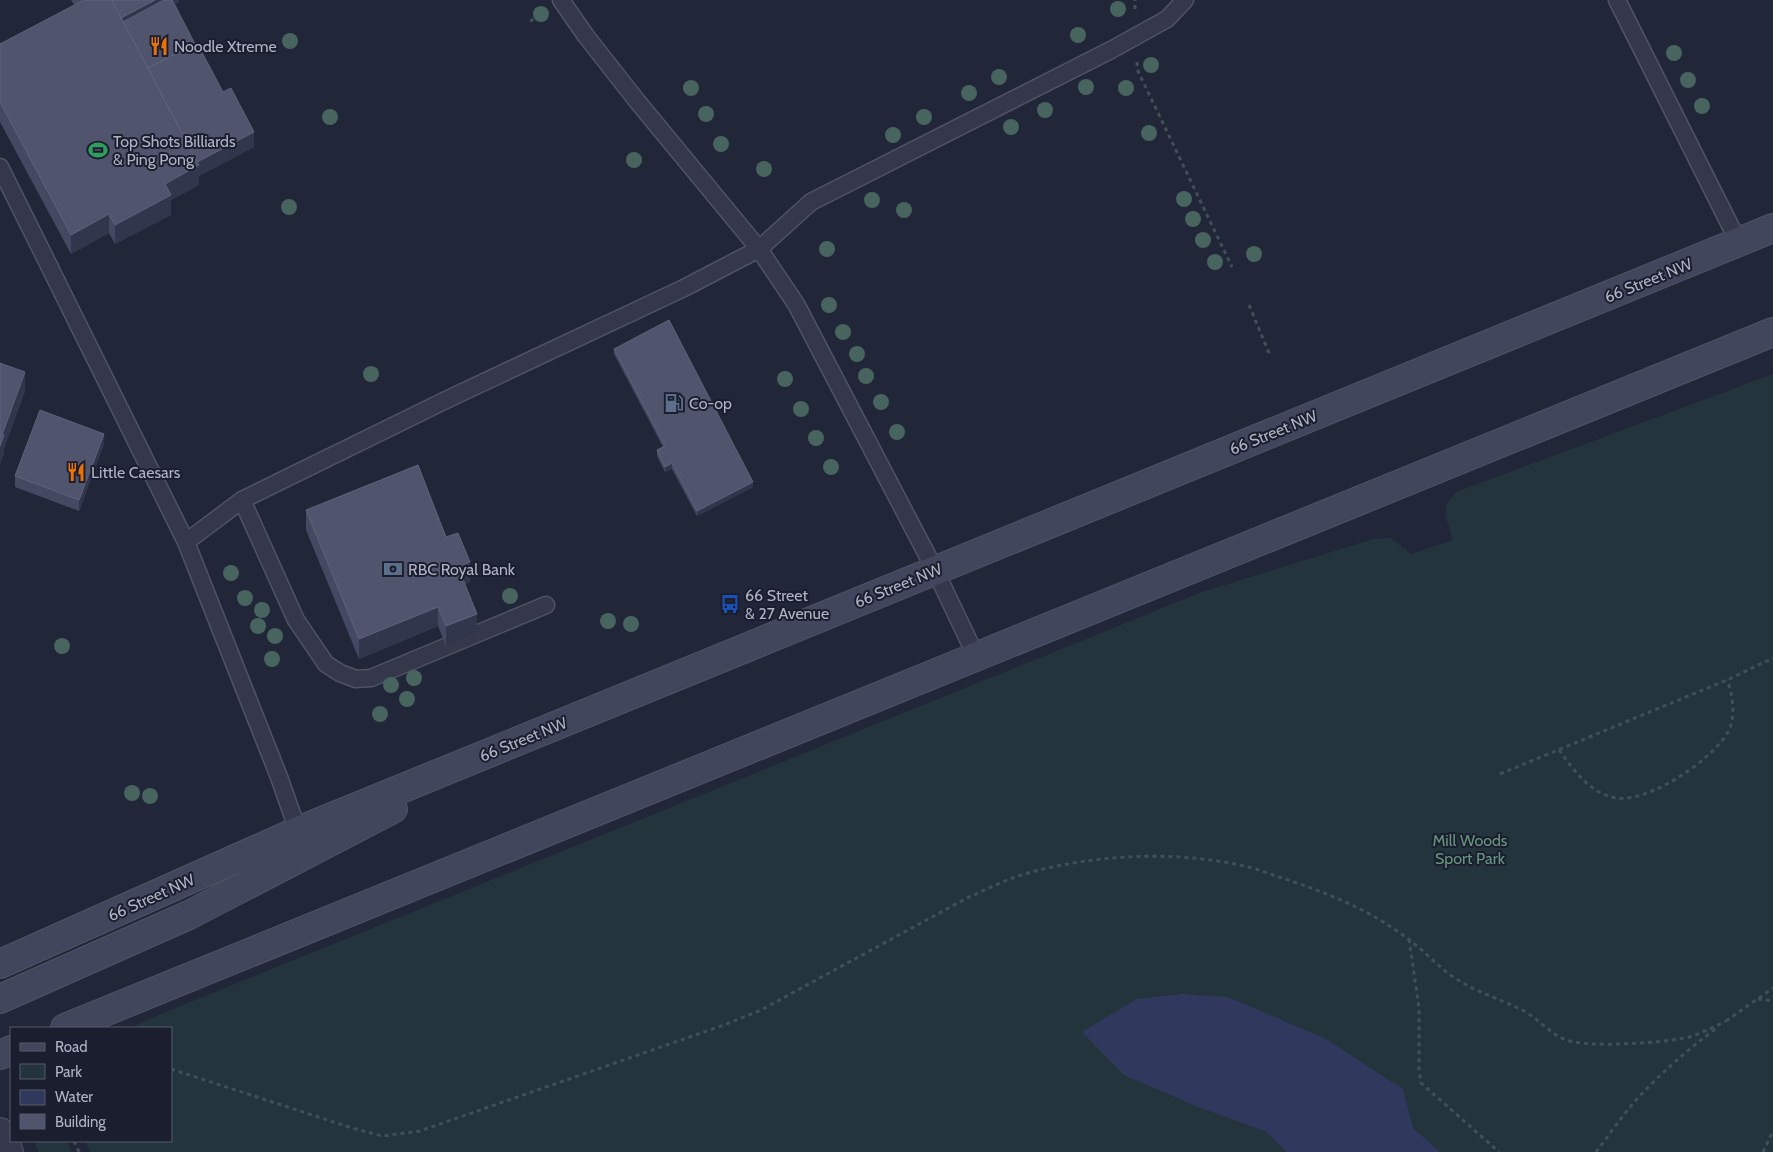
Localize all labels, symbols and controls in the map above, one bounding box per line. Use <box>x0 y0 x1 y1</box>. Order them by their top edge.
restaurant icon: Noodle Xtreme <box>148 35 170 57</box>
place label: Noodle Xtreme <box>174 37 277 56</box>
place label: Top Shots Billiards & Ping Pong <box>113 132 236 169</box>
sports icon: Top Shots Billiards & Ping Pong <box>87 139 109 161</box>
street label: 66 Street NW <box>1602 254 1696 307</box>
fuel station icon: Co-op <box>663 392 685 414</box>
place label: Co-op <box>689 394 732 413</box>
street label: 66 Street NW <box>1227 406 1321 459</box>
restaurant icon: Little Caesars <box>65 461 87 483</box>
place label: Little Caesars <box>91 463 181 482</box>
bank icon: RBC Royal Bank <box>382 558 404 580</box>
street label: 66 Street NW <box>852 559 946 612</box>
place label: RBC Royal Bank <box>408 560 516 579</box>
place label: 66 Street & 27 Avenue <box>745 586 829 623</box>
bus stop icon: 66 Street & 27 Avenue <box>719 593 741 615</box>
street label: 66 Street NW <box>477 713 571 766</box>
park label: Mill Woods Sport Park <box>1433 831 1508 868</box>
street label: 66 Street NW <box>105 870 198 925</box>
legend <box>10 1027 172 1142</box>
text: Road <box>55 1038 88 1056</box>
text: Park <box>55 1063 82 1081</box>
text: Water <box>55 1088 93 1106</box>
text: Building <box>55 1113 106 1131</box>

